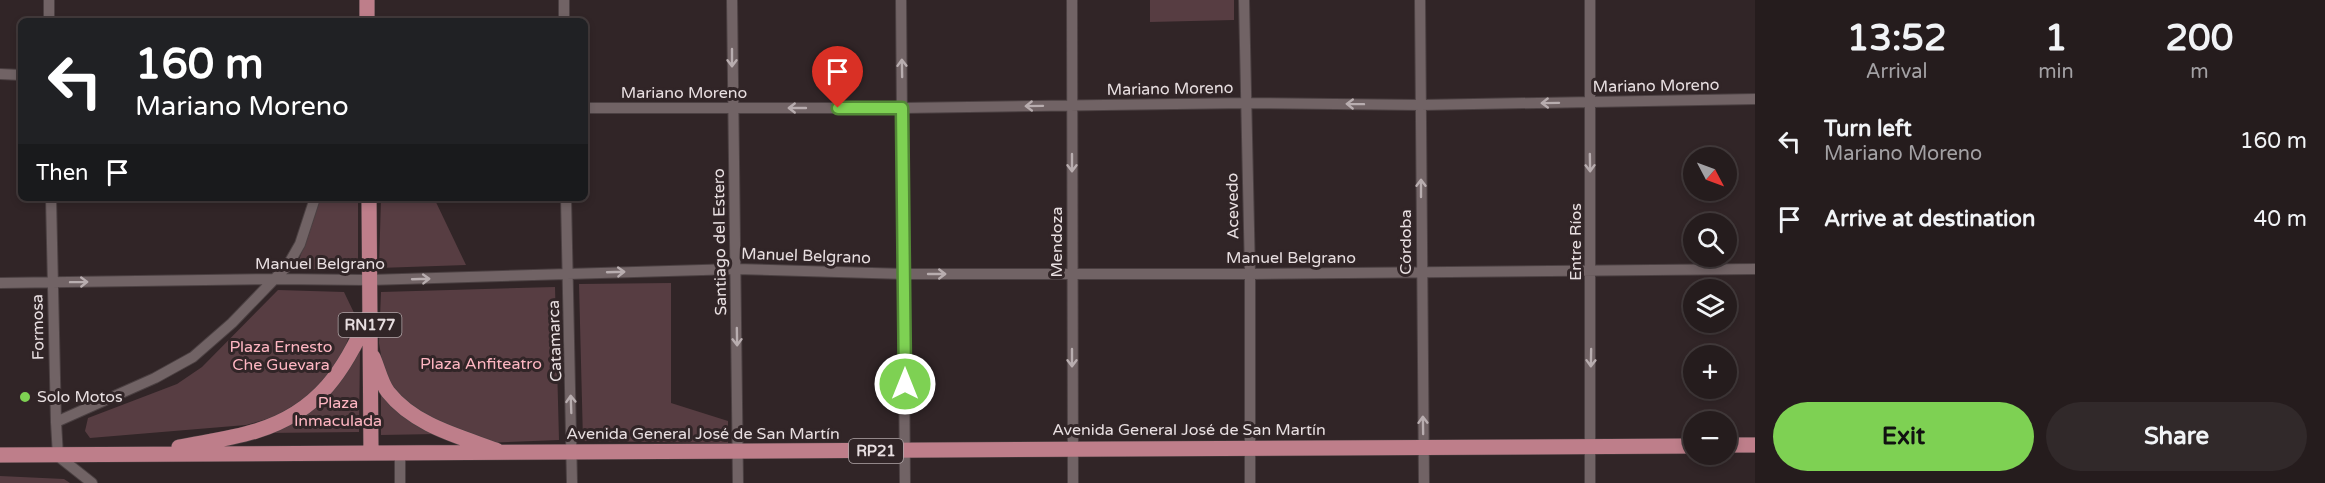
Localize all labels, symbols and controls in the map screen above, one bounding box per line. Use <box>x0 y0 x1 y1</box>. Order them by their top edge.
text: 13:52 <box>1847 17 1947 60</box>
text: 1 <box>2045 17 2067 60</box>
text: 200 <box>2165 17 2233 60</box>
text: 160 m <box>135 39 264 90</box>
icon: left <box>36 42 114 120</box>
pin <box>812 46 863 108</box>
one-way arrow <box>726 48 738 68</box>
icon: arrive <box>821 55 854 88</box>
one-way arrow <box>896 58 907 78</box>
text: Arrival <box>1866 60 1928 84</box>
text: min <box>2038 60 2074 84</box>
text: m <box>2190 60 2209 84</box>
street label: Mariano Moreno <box>1593 75 1719 97</box>
street label: Mariano Moreno <box>1107 78 1233 100</box>
street label: Mariano Moreno <box>621 83 747 103</box>
text: Mariano Moreno <box>135 90 349 123</box>
one-way arrow <box>1540 97 1560 108</box>
one-way arrow <box>1345 98 1365 110</box>
one-way arrow <box>1024 100 1044 112</box>
one-way arrow <box>787 102 807 114</box>
text: Turn left <box>1824 116 1912 142</box>
icon: left <box>1773 125 1806 158</box>
text: 160 m <box>2240 128 2307 154</box>
text: Mariano Moreno <box>1824 142 1982 166</box>
north arrow <box>1683 147 1737 201</box>
map controls <box>1683 147 1737 465</box>
one-way arrow <box>1066 153 1078 173</box>
one-way arrow <box>1585 153 1596 173</box>
icon: arrive <box>101 156 134 189</box>
text: Then <box>36 160 89 186</box>
street label: Santiago del Estero <box>709 168 731 316</box>
street label: Acevedo <box>1222 173 1244 239</box>
one-way arrow <box>1415 178 1427 198</box>
street label: Entre Ríos <box>1566 203 1586 281</box>
icon: arrive <box>1773 203 1806 236</box>
text: Arrive at destination <box>1824 206 2035 232</box>
text: 40 m <box>2253 206 2307 232</box>
street label: Mendoza <box>1047 207 1067 277</box>
street label: Córdoba <box>1396 209 1416 275</box>
button: search <box>1683 213 1737 267</box>
street label: Manuel Belgrano <box>741 244 871 268</box>
street label: Manuel Belgrano <box>1226 248 1356 268</box>
street label: Manuel Belgrano <box>255 254 385 274</box>
one-way arrow <box>606 267 626 278</box>
one-way arrow <box>927 268 947 279</box>
one-way arrow <box>411 273 431 284</box>
one-way arrow <box>69 276 89 288</box>
button: layers <box>1683 279 1737 333</box>
street label: Formosa <box>27 294 49 360</box>
street label: Catamarca <box>544 300 566 382</box>
road number: RN177 <box>338 313 401 337</box>
one-way arrow <box>731 327 743 347</box>
park label: Plaza Ernesto Che Guevara <box>229 337 333 375</box>
button: + <box>1683 345 1737 399</box>
one-way arrow <box>1066 348 1078 368</box>
one-way arrow <box>1585 348 1597 368</box>
position arrow <box>873 352 937 416</box>
park label: Plaza Anfiteatro <box>420 354 542 374</box>
place label: Solo Motos <box>37 387 123 407</box>
marker: Solo Motos <box>18 390 32 404</box>
park label: Plaza Inmaculada <box>294 393 382 431</box>
one-way arrow <box>566 394 577 414</box>
button: Exit <box>1773 402 2034 471</box>
button: Share <box>2046 402 2307 471</box>
button: − <box>1683 411 1737 465</box>
one-way arrow <box>1417 415 1429 435</box>
street label: Avenida General José de San Martín <box>1052 420 1326 440</box>
street label: Avenida General José de San Martín <box>566 424 840 444</box>
road number: RP21 <box>849 439 903 463</box>

